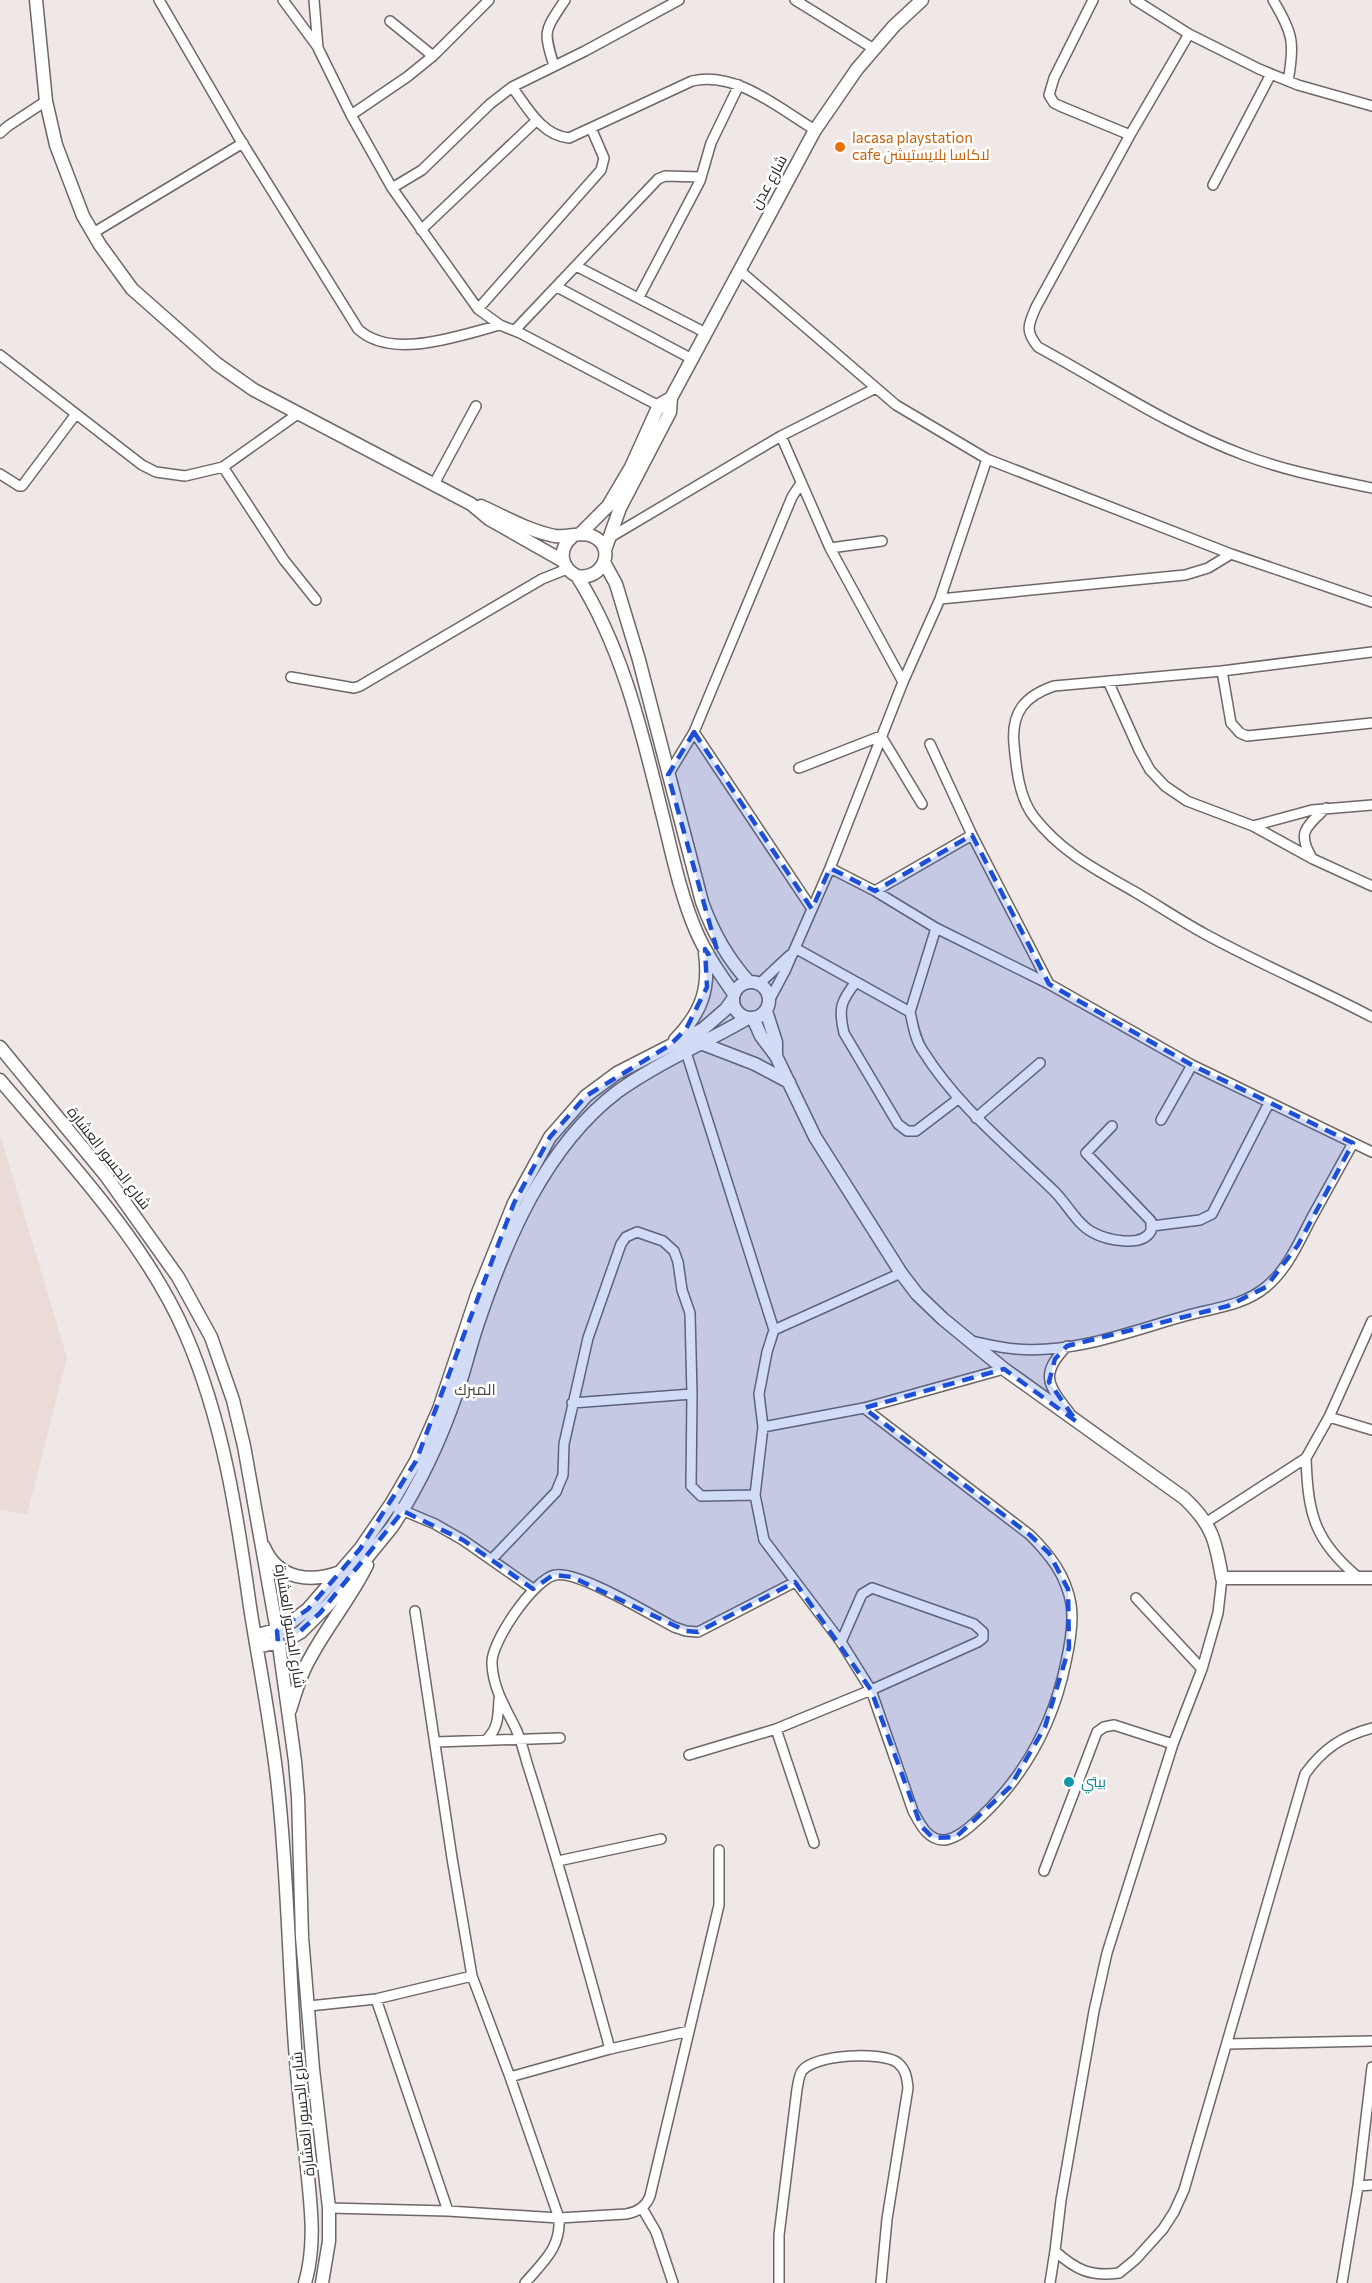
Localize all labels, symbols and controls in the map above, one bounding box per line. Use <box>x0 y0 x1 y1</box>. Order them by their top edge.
place label: lacasa playstation cafe لاكاسا بلايستيشن <box>852 128 990 165</box>
marker: lacasa playstation cafe لاكاسا بلايستيشن <box>833 140 847 154</box>
street label: شارع عدن <box>746 151 793 213</box>
street label: شارع الجسور العشارة <box>62 1102 155 1214</box>
district label: المبرك <box>454 1379 496 1399</box>
street label: شارع الجسور العشارة <box>269 1563 310 1690</box>
place label: بيتي <box>1081 1772 1106 1794</box>
marker: بيتي <box>1062 1775 1076 1789</box>
street label: شارع الجسور العشارة <box>287 2051 320 2177</box>

